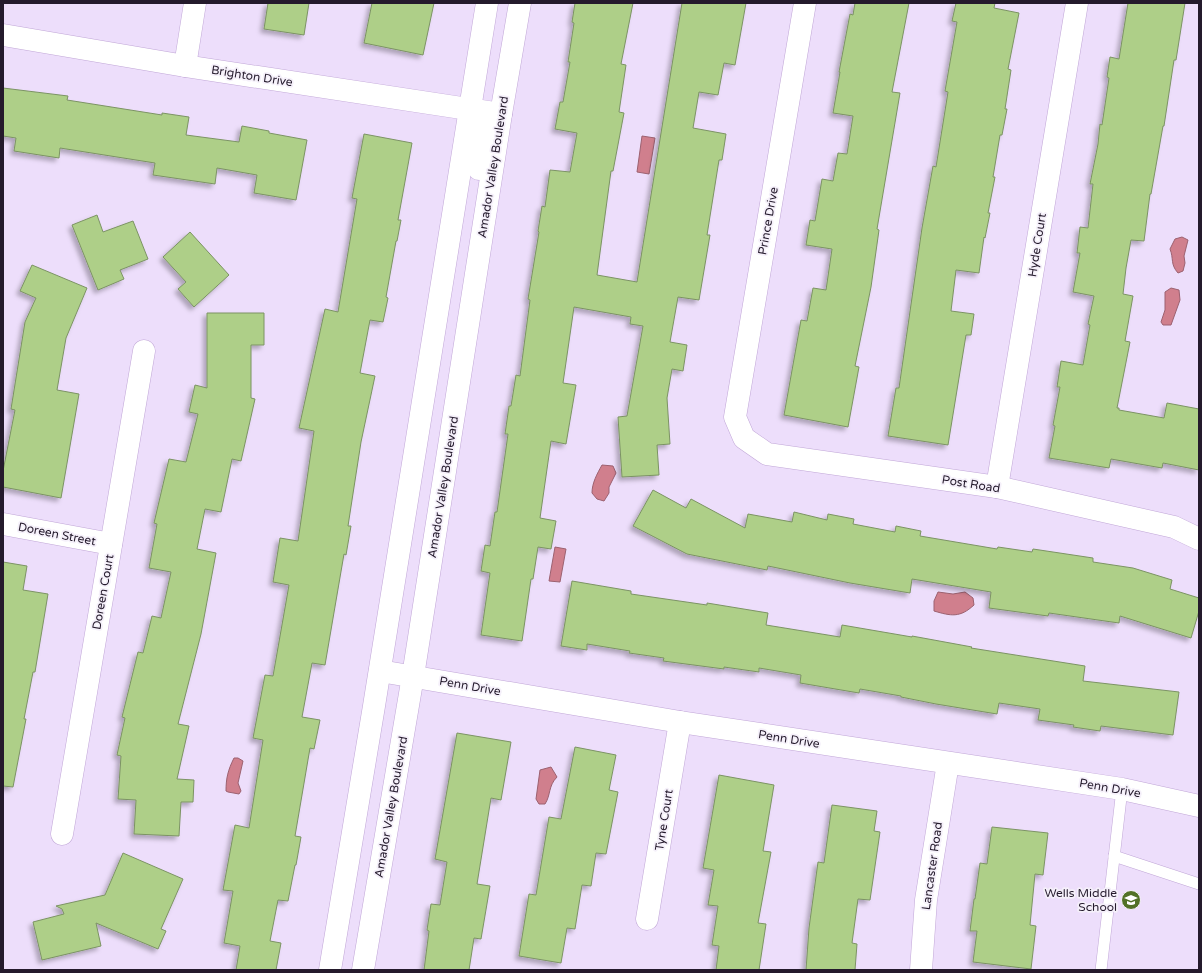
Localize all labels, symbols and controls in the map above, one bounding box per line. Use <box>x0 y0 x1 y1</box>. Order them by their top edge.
street label: Brighton Drive <box>210 63 294 89</box>
street label: Amador Valley Boulevard <box>475 95 511 239</box>
street label: Prince Drive <box>755 186 781 256</box>
street label: Hyde Court <box>1025 212 1049 278</box>
street label: Amador Valley Boulevard <box>425 415 461 559</box>
street label: Post Road <box>941 472 1001 496</box>
street label: Doreen Street <box>17 520 97 548</box>
street label: Doreen Court <box>89 553 117 631</box>
street label: Penn Drive <box>438 674 502 698</box>
street label: Penn Drive <box>757 727 821 751</box>
street label: Amador Valley Boulevard <box>372 735 410 879</box>
street label: Penn Drive <box>1078 776 1142 800</box>
street label: Tyne Court <box>652 788 676 852</box>
street label: Lancaster Road <box>919 821 945 911</box>
place label: Wells Middle School <box>1044 886 1117 914</box>
school or university icon: Wells Middle School <box>1120 889 1142 911</box>

